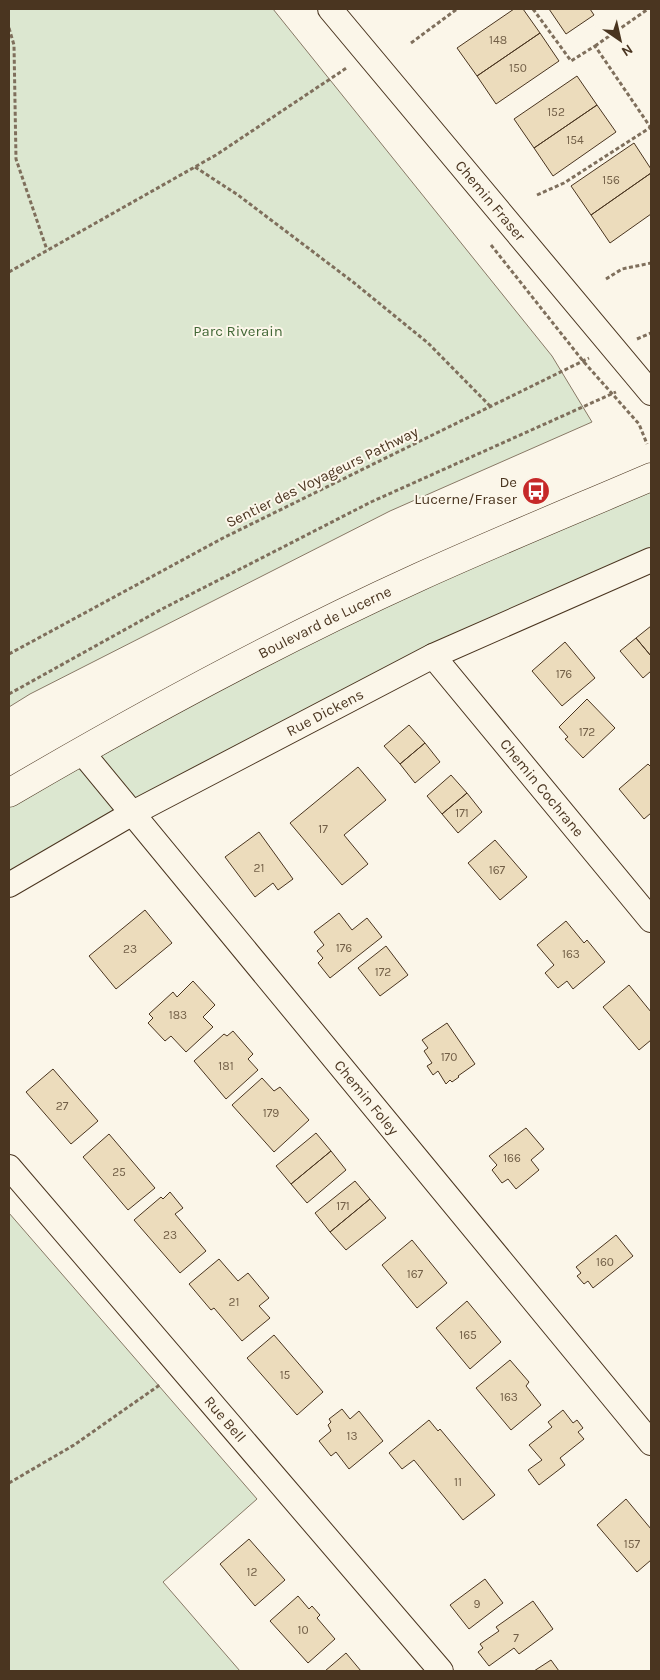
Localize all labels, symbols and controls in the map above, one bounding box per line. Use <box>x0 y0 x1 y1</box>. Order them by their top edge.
north arrow <box>595 15 645 65</box>
house number: 148 <box>489 33 507 47</box>
text: N <box>618 41 636 60</box>
house number: 150 <box>509 61 527 75</box>
house number: 152 <box>547 105 565 119</box>
house number: 154 <box>566 133 584 147</box>
street label: Chemin Fraser <box>451 157 530 245</box>
house number: 156 <box>602 173 620 187</box>
park label: Parc Riverain <box>193 322 283 340</box>
street label: Sentier des Voyageurs Pathway <box>223 423 421 531</box>
place label: De Lucerne/Fraser <box>414 473 518 508</box>
bus stop icon: De Lucerne/Fraser <box>521 476 551 506</box>
street label: Boulevard de Lucerne <box>255 582 394 663</box>
house number: 176 <box>556 667 572 681</box>
street label: Rue Dickens <box>283 685 367 740</box>
house number: 172 <box>579 725 595 739</box>
street label: Chemin Cochrane <box>496 735 588 841</box>
house number: 171 <box>455 806 469 820</box>
house number: 17 <box>318 822 328 836</box>
house number: 21 <box>254 861 264 875</box>
house number: 167 <box>489 863 506 877</box>
house number: 176 <box>336 941 352 955</box>
house number: 23 <box>123 942 137 956</box>
house number: 163 <box>562 947 580 961</box>
house number: 172 <box>375 965 391 979</box>
house number: 183 <box>169 1008 187 1022</box>
house number: 170 <box>441 1050 457 1064</box>
street label: Chemin Foley <box>330 1056 403 1139</box>
house number: 181 <box>218 1059 234 1073</box>
house number: 27 <box>56 1099 69 1113</box>
house number: 179 <box>263 1106 279 1120</box>
house number: 166 <box>503 1151 521 1165</box>
house number: 25 <box>112 1165 126 1179</box>
house number: 171 <box>336 1199 350 1213</box>
house number: 23 <box>163 1228 177 1242</box>
house number: 160 <box>596 1255 614 1269</box>
house number: 167 <box>407 1267 424 1281</box>
house number: 21 <box>229 1295 239 1309</box>
house number: 165 <box>459 1328 477 1342</box>
house number: 15 <box>280 1368 291 1382</box>
house number: 163 <box>500 1390 518 1404</box>
street label: Rue Bell <box>200 1392 250 1446</box>
house number: 13 <box>346 1429 358 1443</box>
house number: 11 <box>454 1475 462 1489</box>
house number: 157 <box>624 1537 641 1551</box>
house number: 12 <box>247 1565 258 1579</box>
house number: 9 <box>474 1597 481 1611</box>
house number: 10 <box>297 1623 309 1637</box>
house number: 7 <box>513 1631 519 1645</box>

